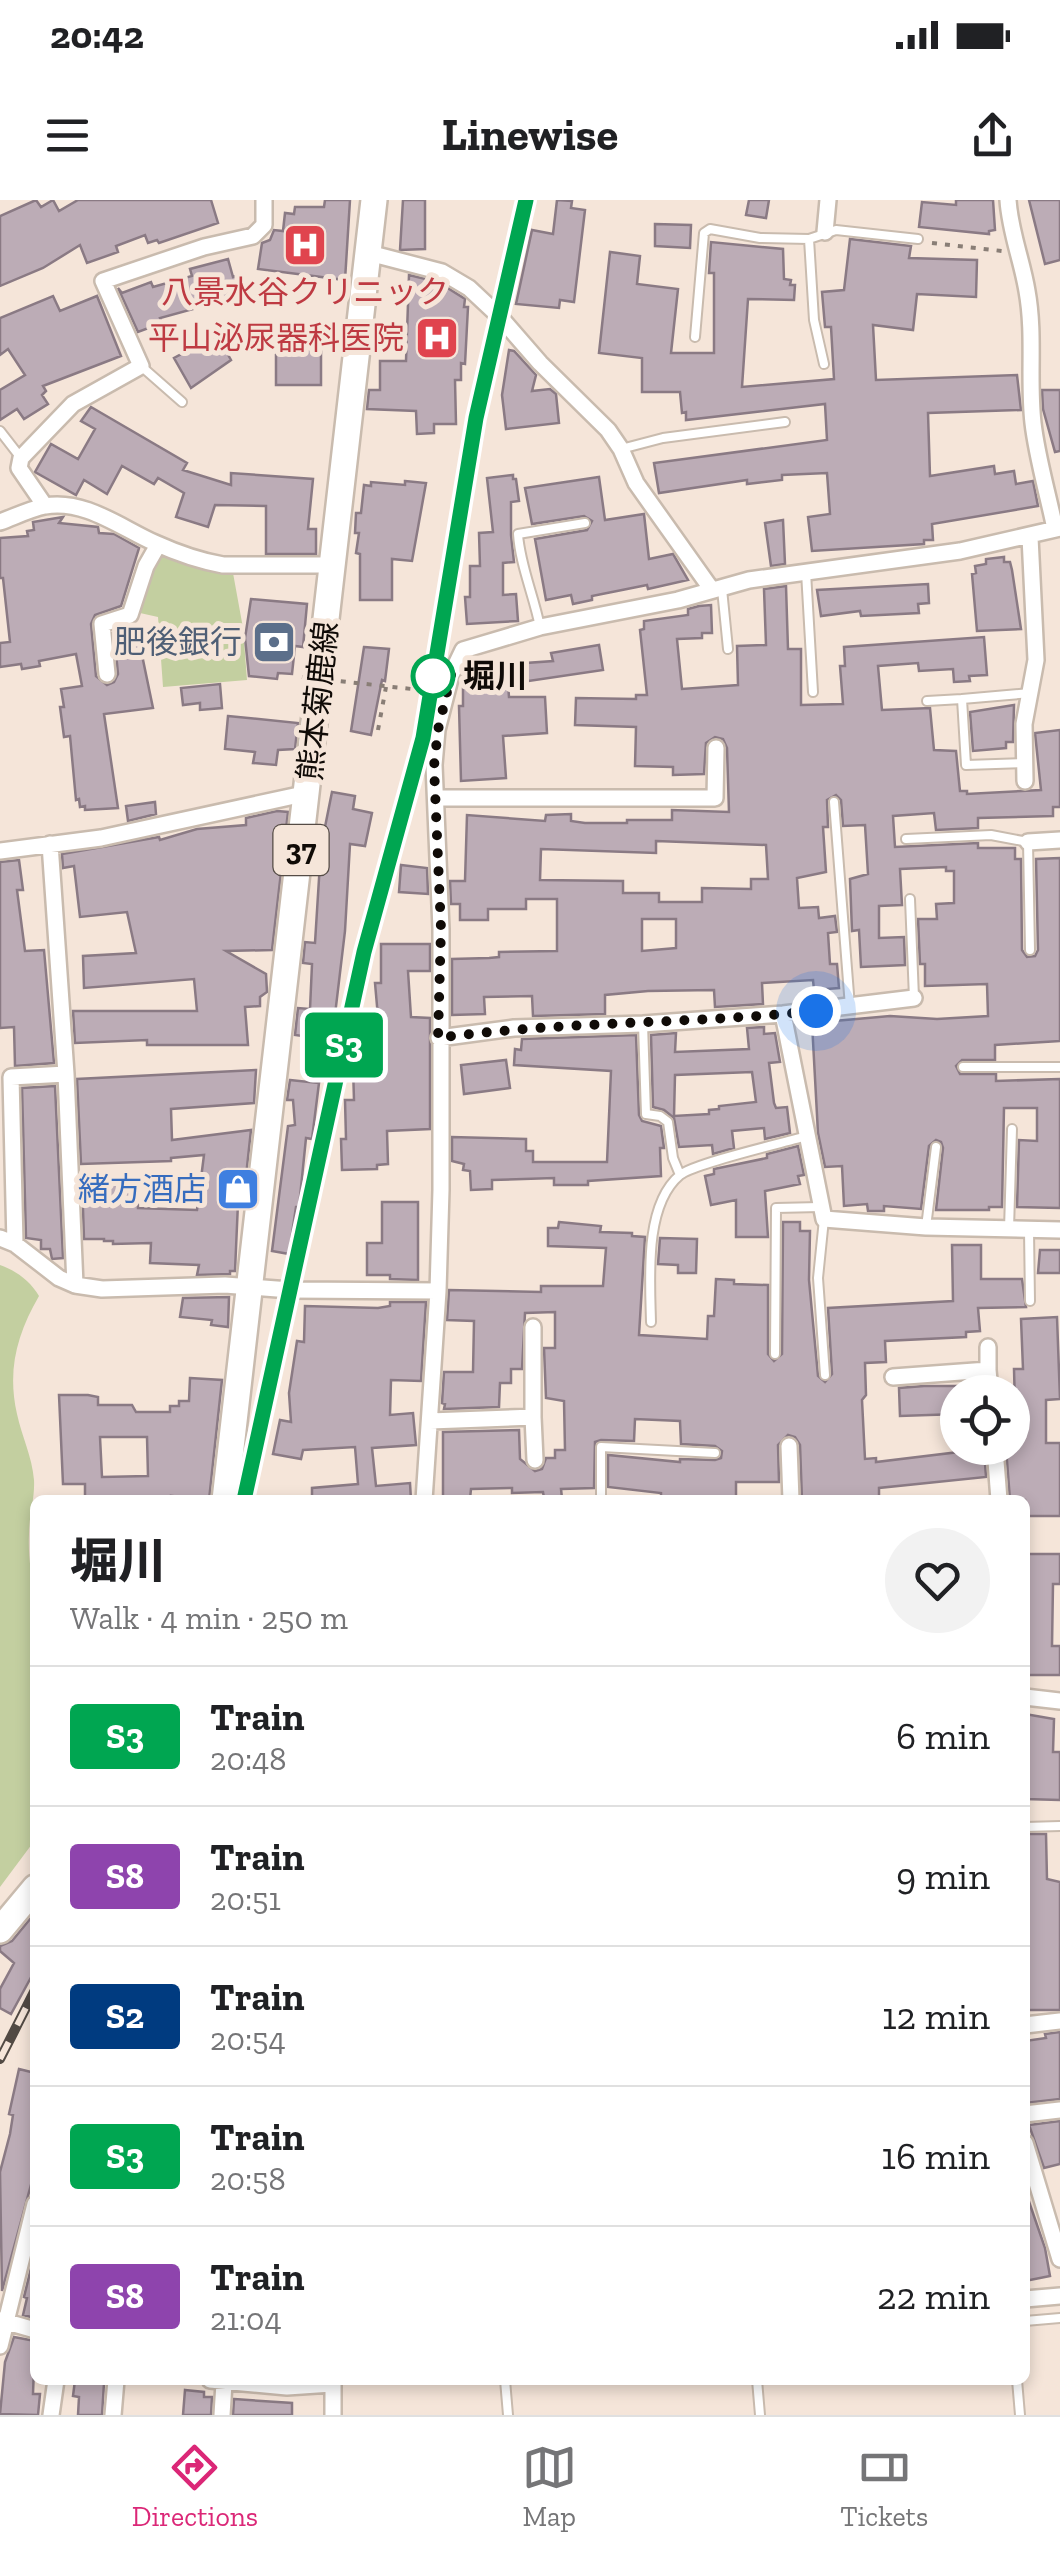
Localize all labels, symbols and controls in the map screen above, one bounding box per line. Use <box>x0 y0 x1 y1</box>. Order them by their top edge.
text: 20:42 <box>50 12 144 58</box>
icon: menu <box>40 108 95 163</box>
text: Linewise <box>442 108 618 162</box>
icon: share <box>965 108 1020 163</box>
hospital icon: 八景水谷クリニック <box>282 222 328 268</box>
place label: 八景水谷クリニック <box>161 273 449 311</box>
hospital icon: 平山泌尿器科医院 <box>414 315 460 361</box>
place label: 平山泌尿器科医院 <box>148 319 404 357</box>
bank icon: 肥後銀行 <box>251 619 297 665</box>
street label: 熊本菊鹿線 <box>291 619 345 783</box>
place label: 肥後銀行 <box>114 623 242 661</box>
marker: 堀川 <box>412 655 454 697</box>
place label: 堀川 <box>463 657 527 695</box>
road number: 37 <box>274 825 328 875</box>
your location <box>791 986 841 1036</box>
line badge: S3 <box>299 1012 389 1078</box>
text: S3 <box>325 1024 363 1066</box>
shop icon: 緒方酒店 <box>215 1166 261 1212</box>
place label: 緒方酒店 <box>78 1170 206 1208</box>
map controls <box>940 1375 1030 1465</box>
button: locate <box>940 1375 1030 1465</box>
button: heart <box>885 1528 990 1633</box>
text: 堀川 <box>70 1533 166 1590</box>
text: Walk · 4 min · 250 m <box>70 1599 348 1637</box>
text: Train <box>210 1694 305 1740</box>
text: 6 min <box>896 1713 990 1759</box>
text: S3 <box>106 1715 144 1757</box>
text: 20:48 <box>210 1740 287 1778</box>
text: Train <box>210 1834 305 1880</box>
text: 9 min <box>896 1853 990 1899</box>
text: S8 <box>106 1855 144 1897</box>
text: 20:51 <box>210 1880 281 1918</box>
text: Train <box>210 1974 305 2020</box>
text: 12 min <box>882 1993 990 2039</box>
text: S2 <box>106 1995 144 2037</box>
text: 20:54 <box>210 2020 286 2058</box>
text: Train <box>210 2114 305 2160</box>
text: 16 min <box>881 2133 990 2179</box>
text: S3 <box>106 2135 144 2177</box>
text: 20:58 <box>210 2160 286 2198</box>
text: Train <box>210 2254 305 2300</box>
text: 22 min <box>877 2273 990 2319</box>
text: S8 <box>106 2275 144 2317</box>
text: 21:04 <box>210 2300 282 2338</box>
tab: Directions <box>132 2440 258 2533</box>
tab: Map <box>522 2440 577 2533</box>
tab: Tickets <box>840 2440 928 2533</box>

